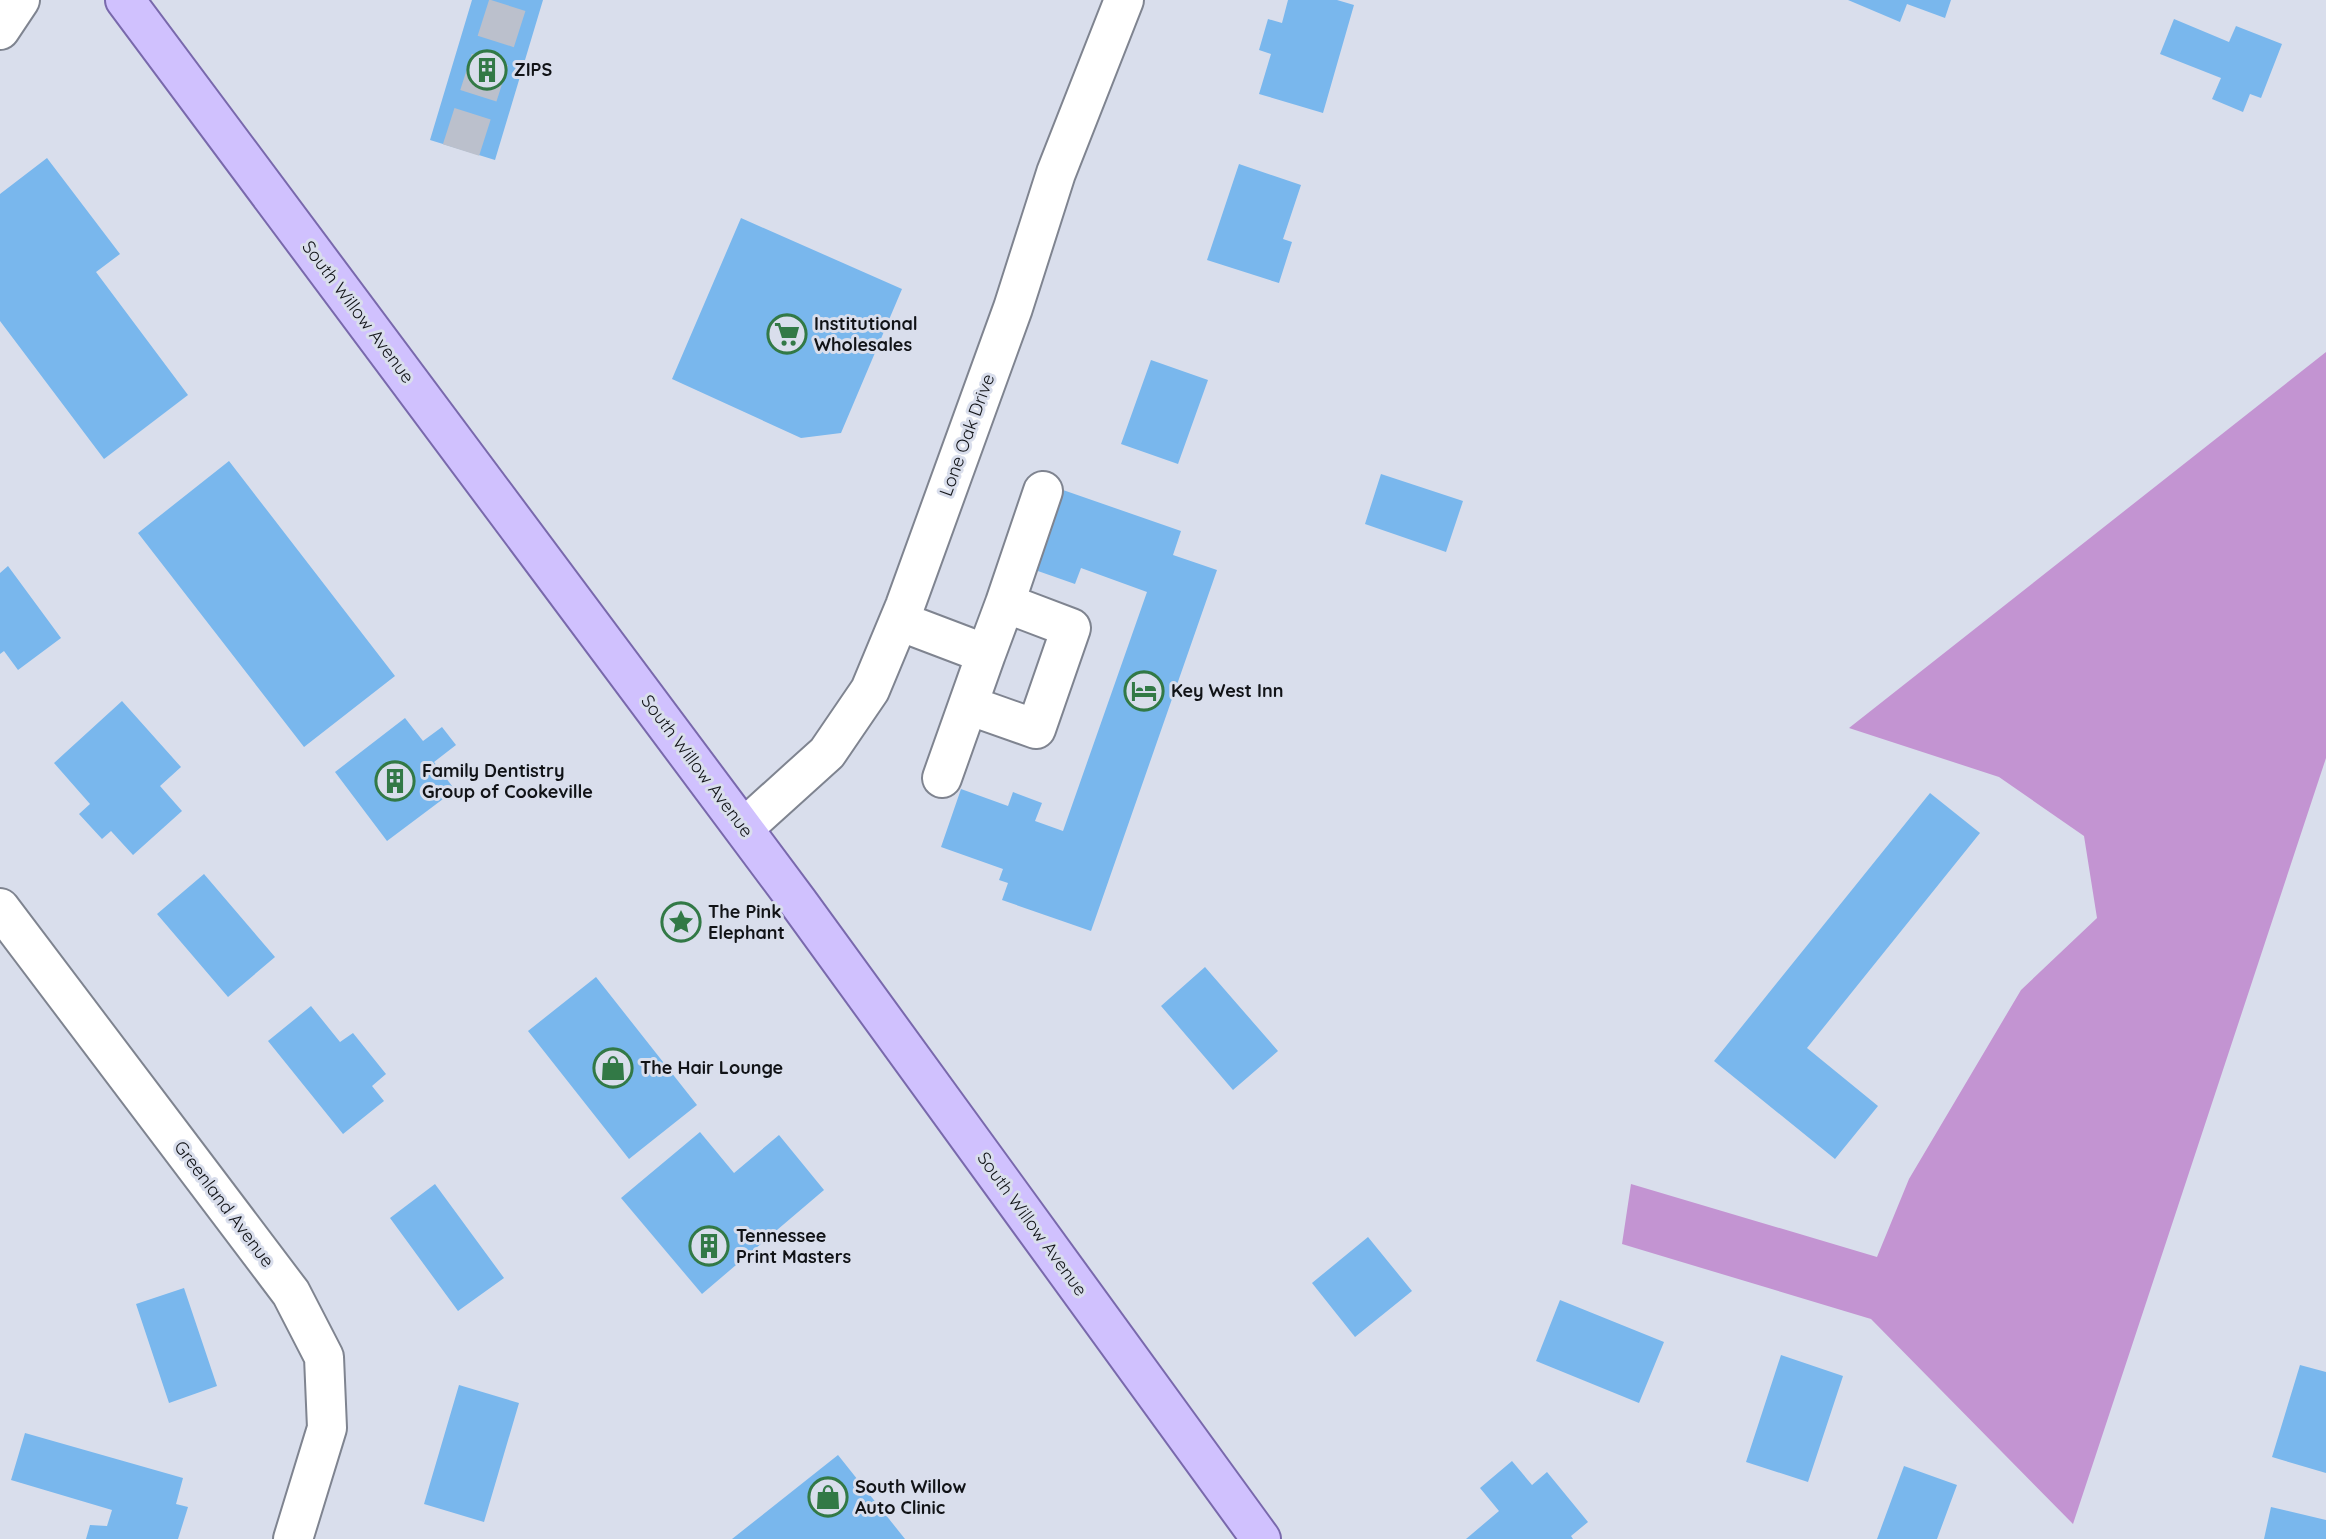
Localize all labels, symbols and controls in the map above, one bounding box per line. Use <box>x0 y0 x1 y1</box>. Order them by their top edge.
building icon: ZIPS <box>466 49 508 91</box>
place label: ZIPS <box>514 58 552 81</box>
street label: South Willow Avenue <box>297 236 420 388</box>
place label: Institutional Wholesales <box>814 312 918 356</box>
supermarket icon: Institutional Wholesales <box>766 313 808 355</box>
street label: Lone Oak Drive <box>934 371 999 499</box>
hotel icon: Key West Inn <box>1123 670 1165 712</box>
place label: Key West Inn <box>1171 679 1283 702</box>
street label: South Willow Avenue <box>636 690 759 842</box>
place label: Family Dentistry Group of Cookeville <box>422 759 593 803</box>
building icon: Family Dentistry Group of Cookeville <box>374 760 416 802</box>
place label: The Pink Elephant <box>708 900 785 944</box>
place icon: The Pink Elephant <box>660 901 702 943</box>
shop icon: The Hair Lounge <box>592 1047 634 1089</box>
place label: The Hair Lounge <box>640 1056 783 1079</box>
street label: Greenland Avenue <box>169 1136 280 1272</box>
street label: South Willow Avenue <box>972 1147 1092 1300</box>
place label: Tennessee Print Masters <box>736 1224 851 1268</box>
building icon: Tennessee Print Masters <box>688 1225 730 1267</box>
place label: South Willow Auto Clinic <box>855 1475 966 1519</box>
shop icon: South Willow Auto Clinic <box>807 1476 849 1518</box>

